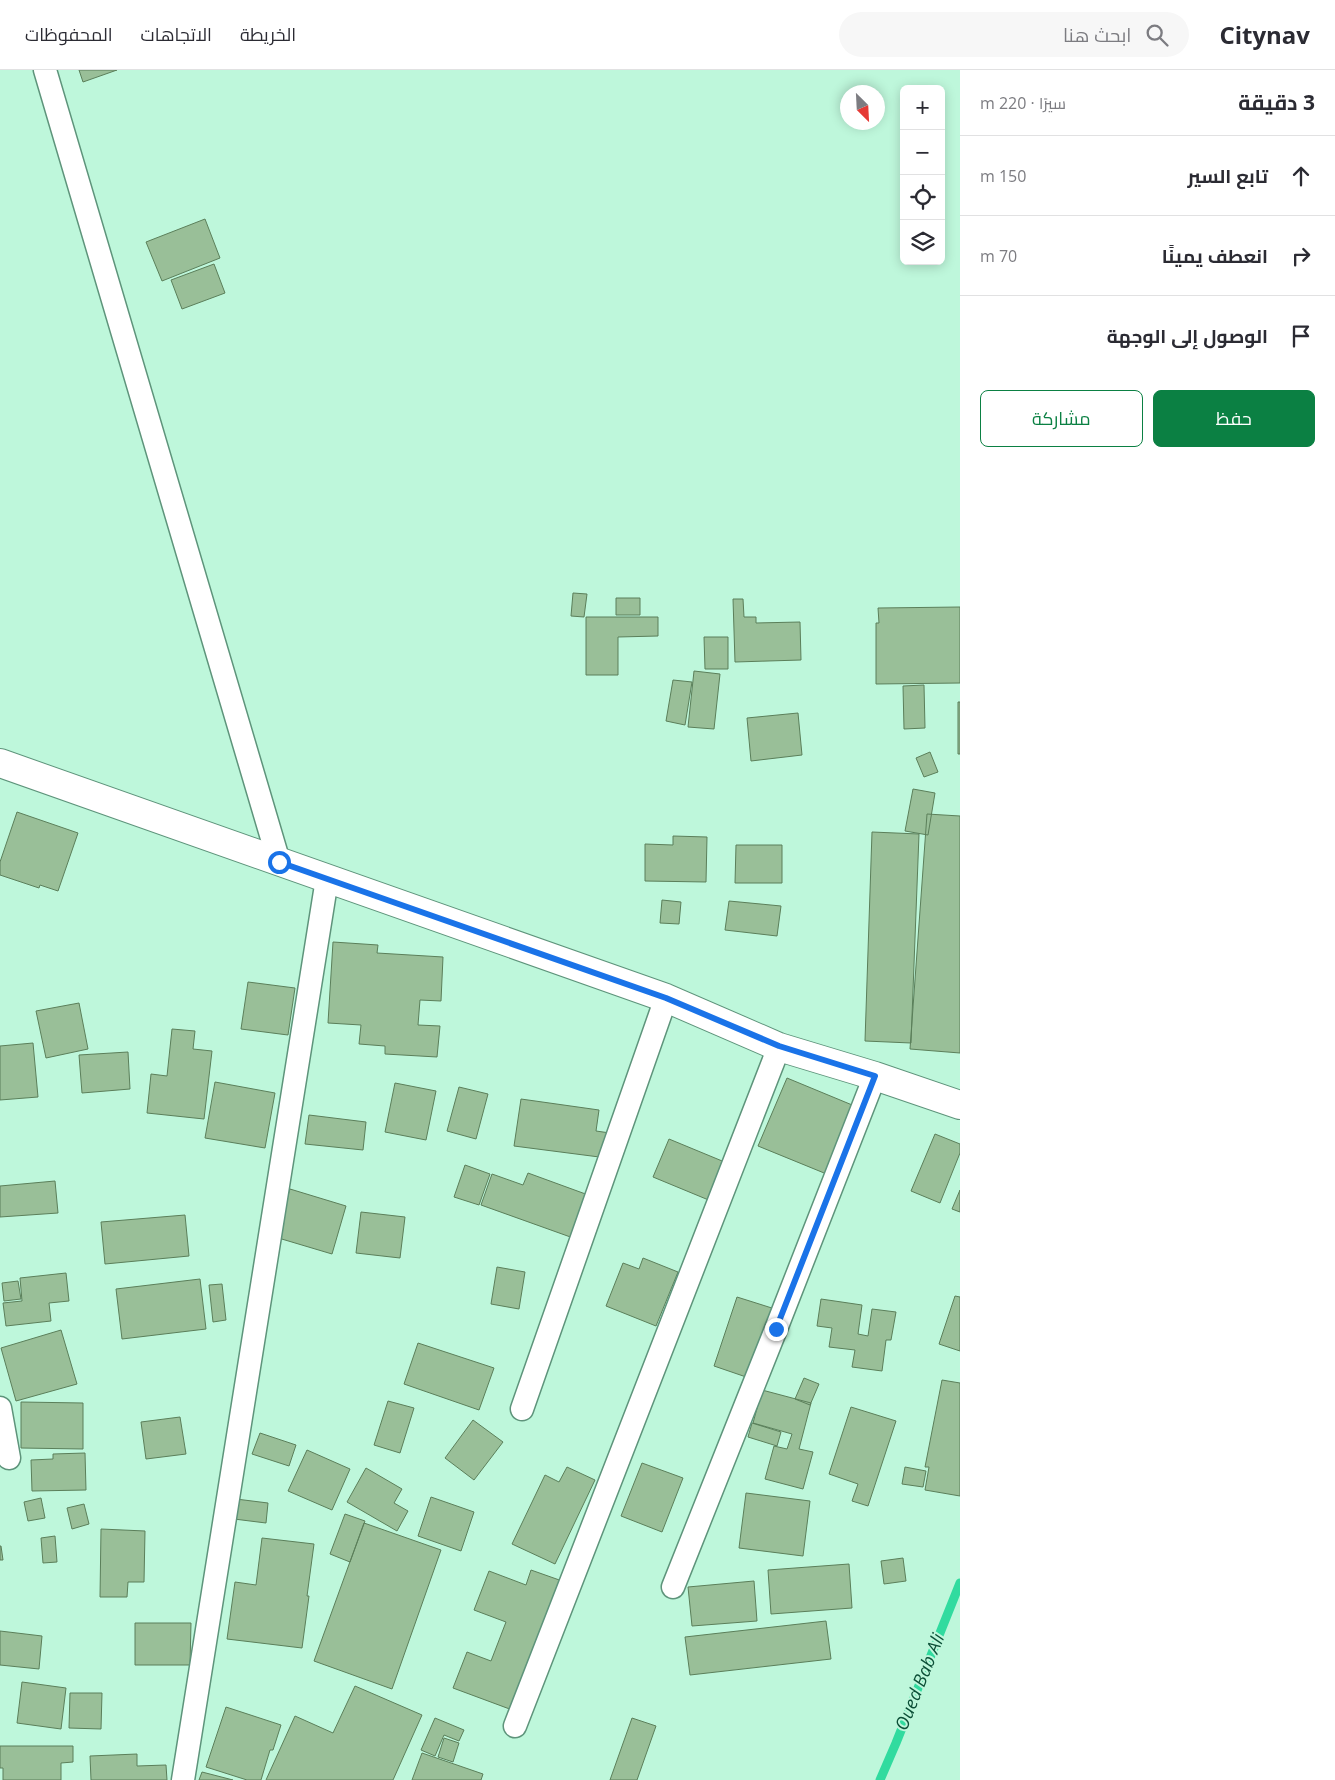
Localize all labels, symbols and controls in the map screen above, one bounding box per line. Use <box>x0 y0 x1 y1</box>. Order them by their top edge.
search box <box>839 12 1189 57</box>
text: Citynav <box>1219 18 1310 51</box>
icon: search <box>1143 21 1171 49</box>
text: المحفوظات <box>25 22 113 46</box>
text: الاتجاهات <box>141 22 212 46</box>
text: الخريطة <box>240 22 296 46</box>
text: ابحث هنا <box>1063 22 1131 48</box>
north arrow <box>840 85 885 130</box>
map controls <box>900 85 945 265</box>
button: + <box>900 85 945 130</box>
text: 3 دقيقة <box>1238 88 1315 116</box>
text: سيرًا · 220 m <box>980 92 1066 114</box>
button: − <box>900 130 945 175</box>
icon: ahead <box>1287 162 1315 190</box>
text: تابع السير <box>1188 163 1268 189</box>
text: 150 m <box>980 165 1026 187</box>
button: locate <box>900 175 945 220</box>
button: layers <box>900 220 945 265</box>
icon: right <box>1287 242 1315 270</box>
text: انعطف يمينًا <box>1162 243 1268 269</box>
text: 70 m <box>980 245 1017 267</box>
icon: arrive <box>1287 322 1315 350</box>
text: الوصول إلى الوجهة <box>1107 323 1268 349</box>
button: مشاركة <box>980 390 1143 447</box>
button: حفظ <box>1153 390 1315 447</box>
route start <box>268 851 291 874</box>
route end <box>765 1318 788 1341</box>
water label: Oued Bab Ali <box>889 1629 950 1734</box>

